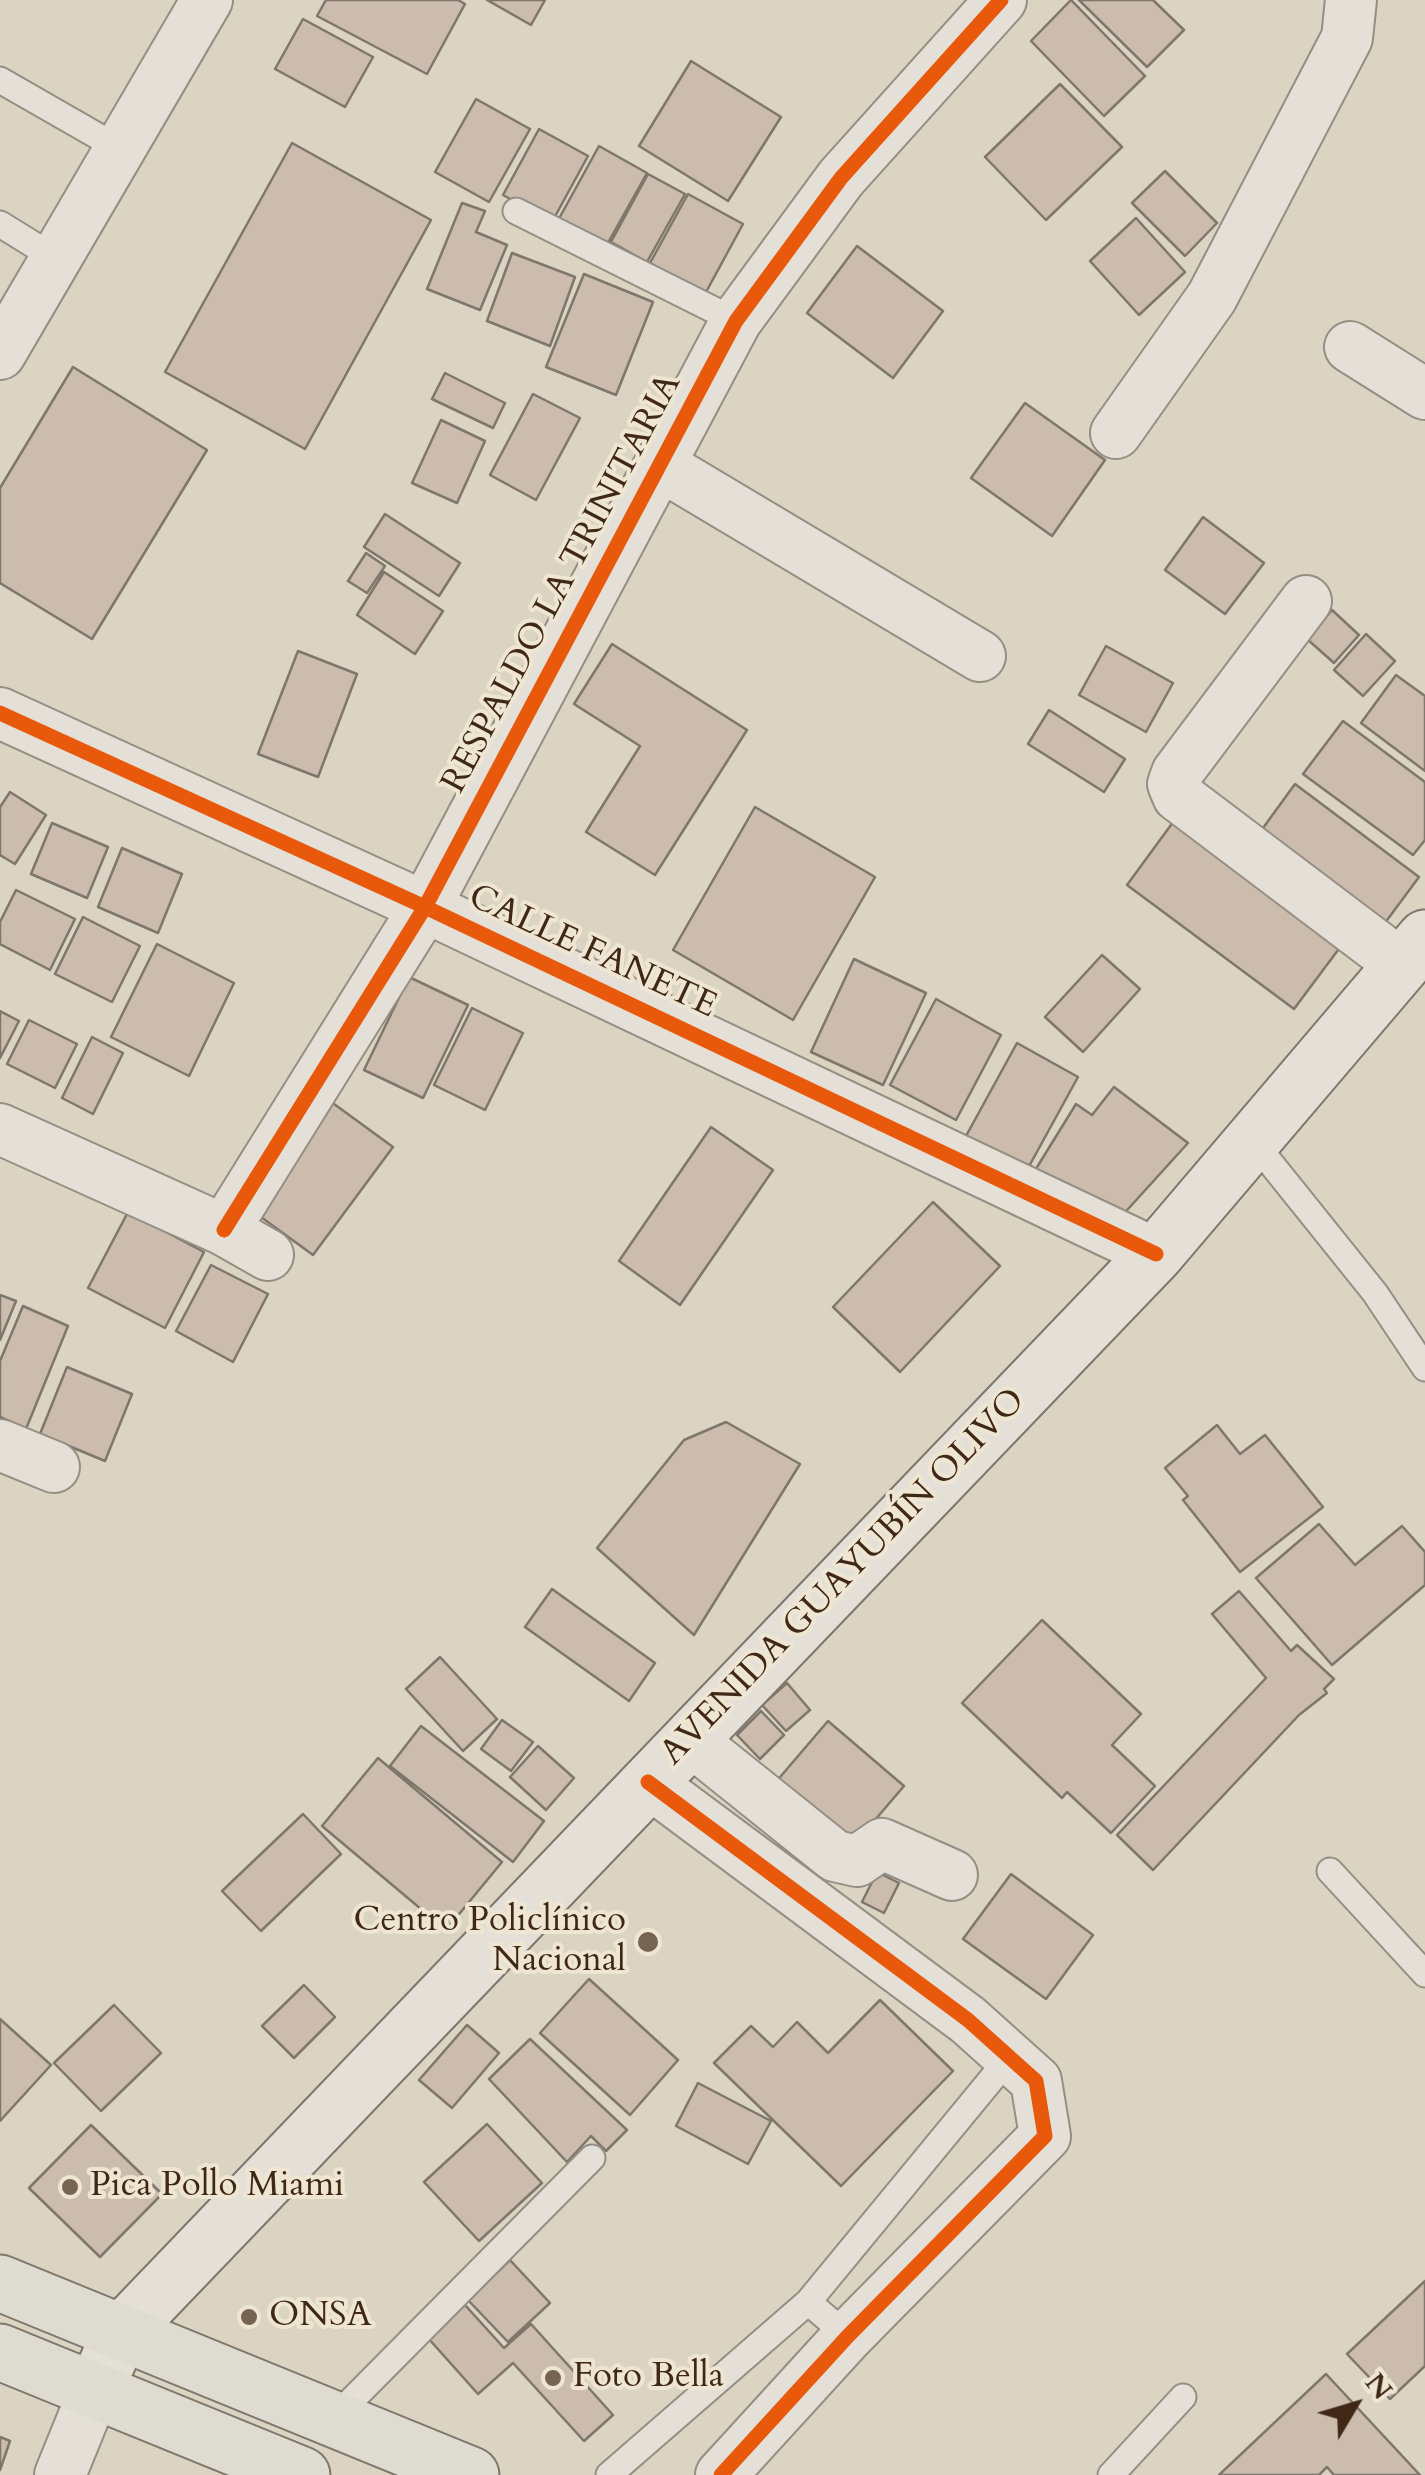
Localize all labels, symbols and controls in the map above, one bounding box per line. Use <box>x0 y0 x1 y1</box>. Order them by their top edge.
street label: RESPALDO LA TRINITARIA <box>434 367 692 801</box>
street label: CALLE FANETE <box>461 877 723 1029</box>
street label: AVENIDA GUAYUBÍN OLIVO <box>653 1381 1035 1775</box>
place label: Centro Policlínico Nacional <box>354 1901 626 1983</box>
marker: Centro Policlínico Nacional <box>635 1929 661 1955</box>
place label: Pica Pollo Miami <box>90 2166 344 2208</box>
marker: Pica Pollo Miami <box>59 2176 81 2198</box>
place label: ONSA <box>269 2296 372 2338</box>
marker: ONSA <box>238 2306 260 2328</box>
north arrow <box>1305 2355 1405 2455</box>
place label: Foto Bella <box>573 2357 724 2399</box>
text: N <box>1356 2365 1401 2408</box>
marker: Foto Bella <box>542 2367 564 2389</box>

